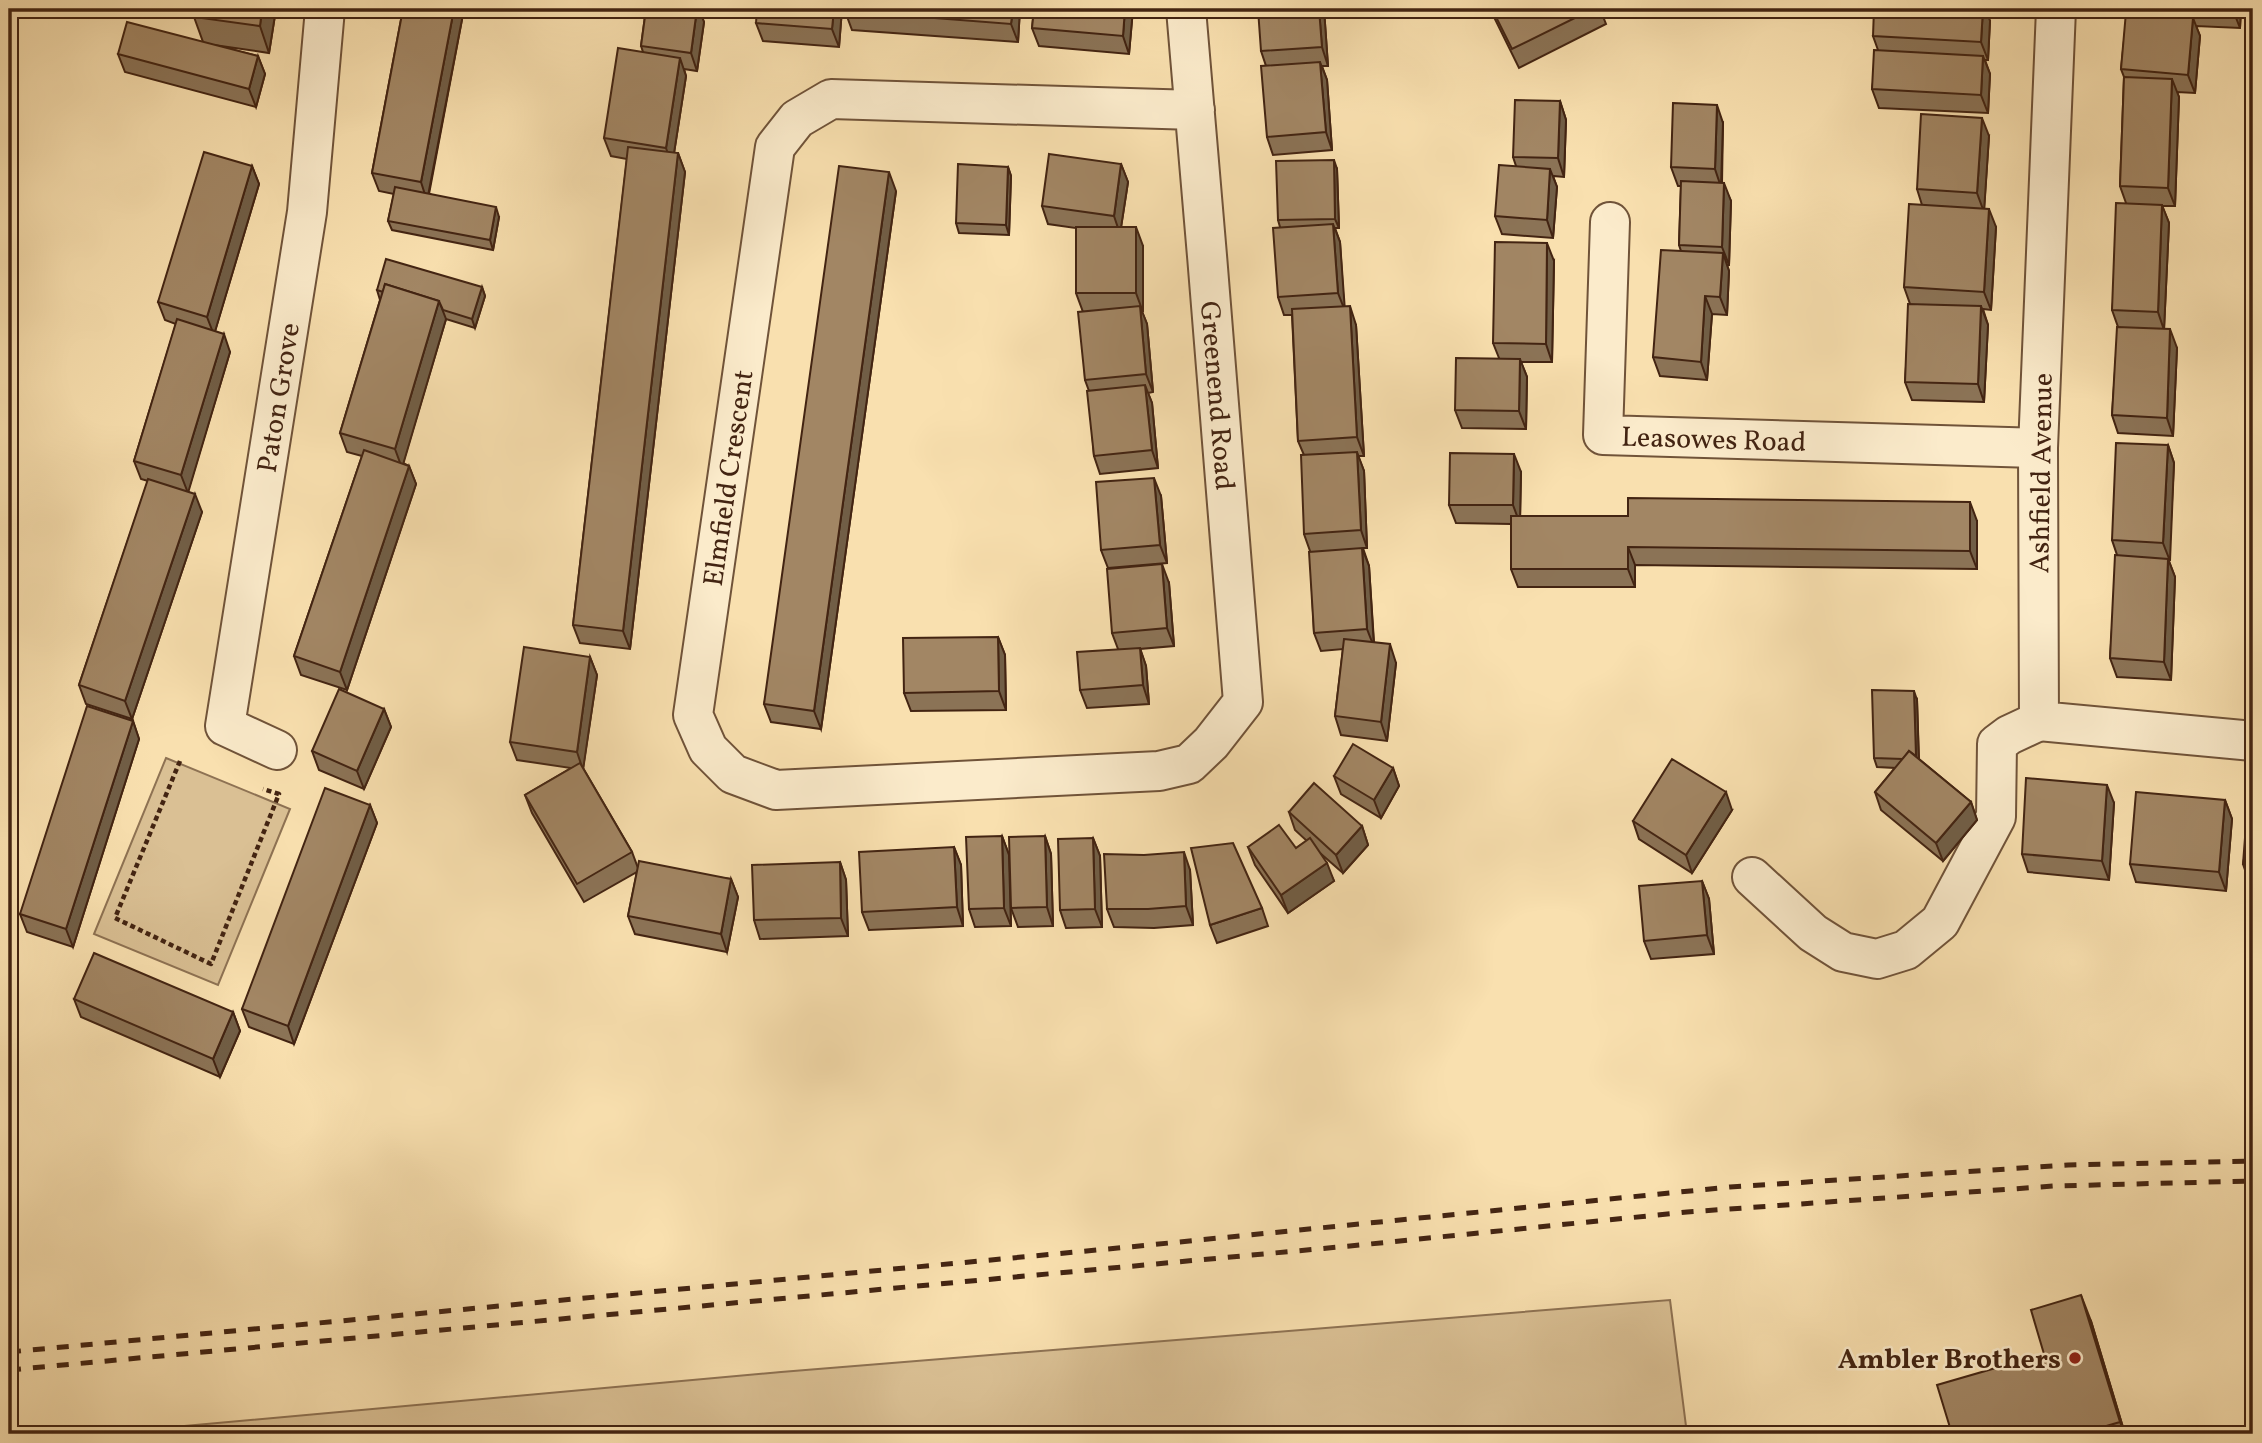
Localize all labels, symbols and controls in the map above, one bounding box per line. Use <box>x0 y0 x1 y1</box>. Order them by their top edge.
street label: Greenend Road <box>1189 299 1243 492</box>
street label: Paton Grove <box>249 320 311 476</box>
street label: Elmfield Crescent <box>695 367 765 589</box>
street label: Ashfield Avenue <box>2021 372 2064 574</box>
street label: Leasowes Road <box>1621 419 1807 463</box>
place label: Ambler Brothers <box>1838 1341 2061 1380</box>
marker: Ambler Brothers <box>2067 1350 2083 1366</box>

